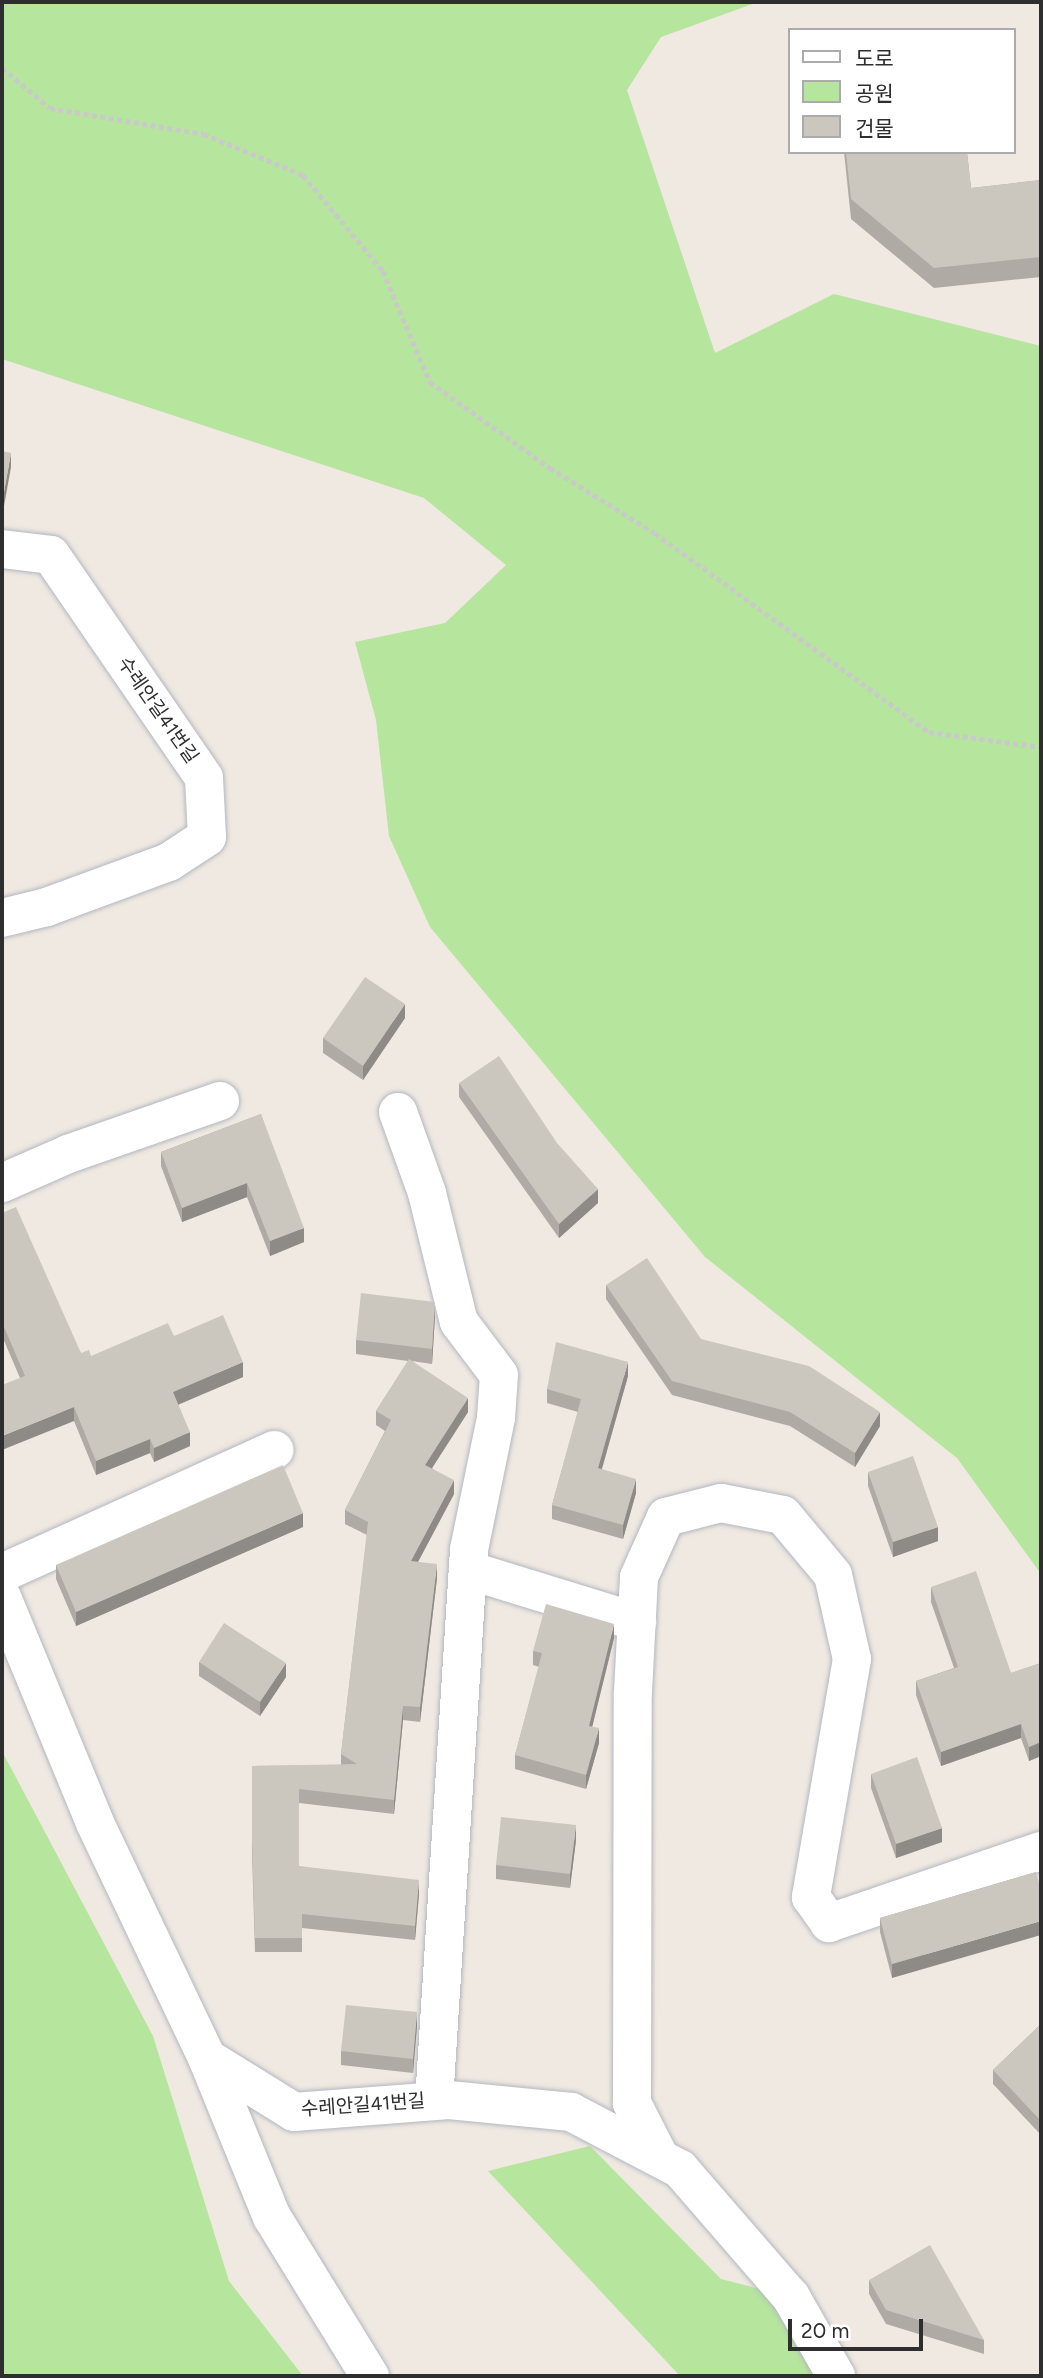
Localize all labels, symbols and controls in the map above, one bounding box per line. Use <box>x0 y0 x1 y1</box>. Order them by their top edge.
legend <box>788 28 1015 154</box>
text: 도로 <box>855 46 894 71</box>
text: 공원 <box>855 81 894 106</box>
text: 건물 <box>855 116 894 141</box>
street label: 수레안길41번길 <box>113 652 203 768</box>
street label: 수레안길41번길 <box>300 2089 426 2121</box>
scale bar <box>791 2304 926 2348</box>
text: 20 m <box>801 2318 849 2343</box>

